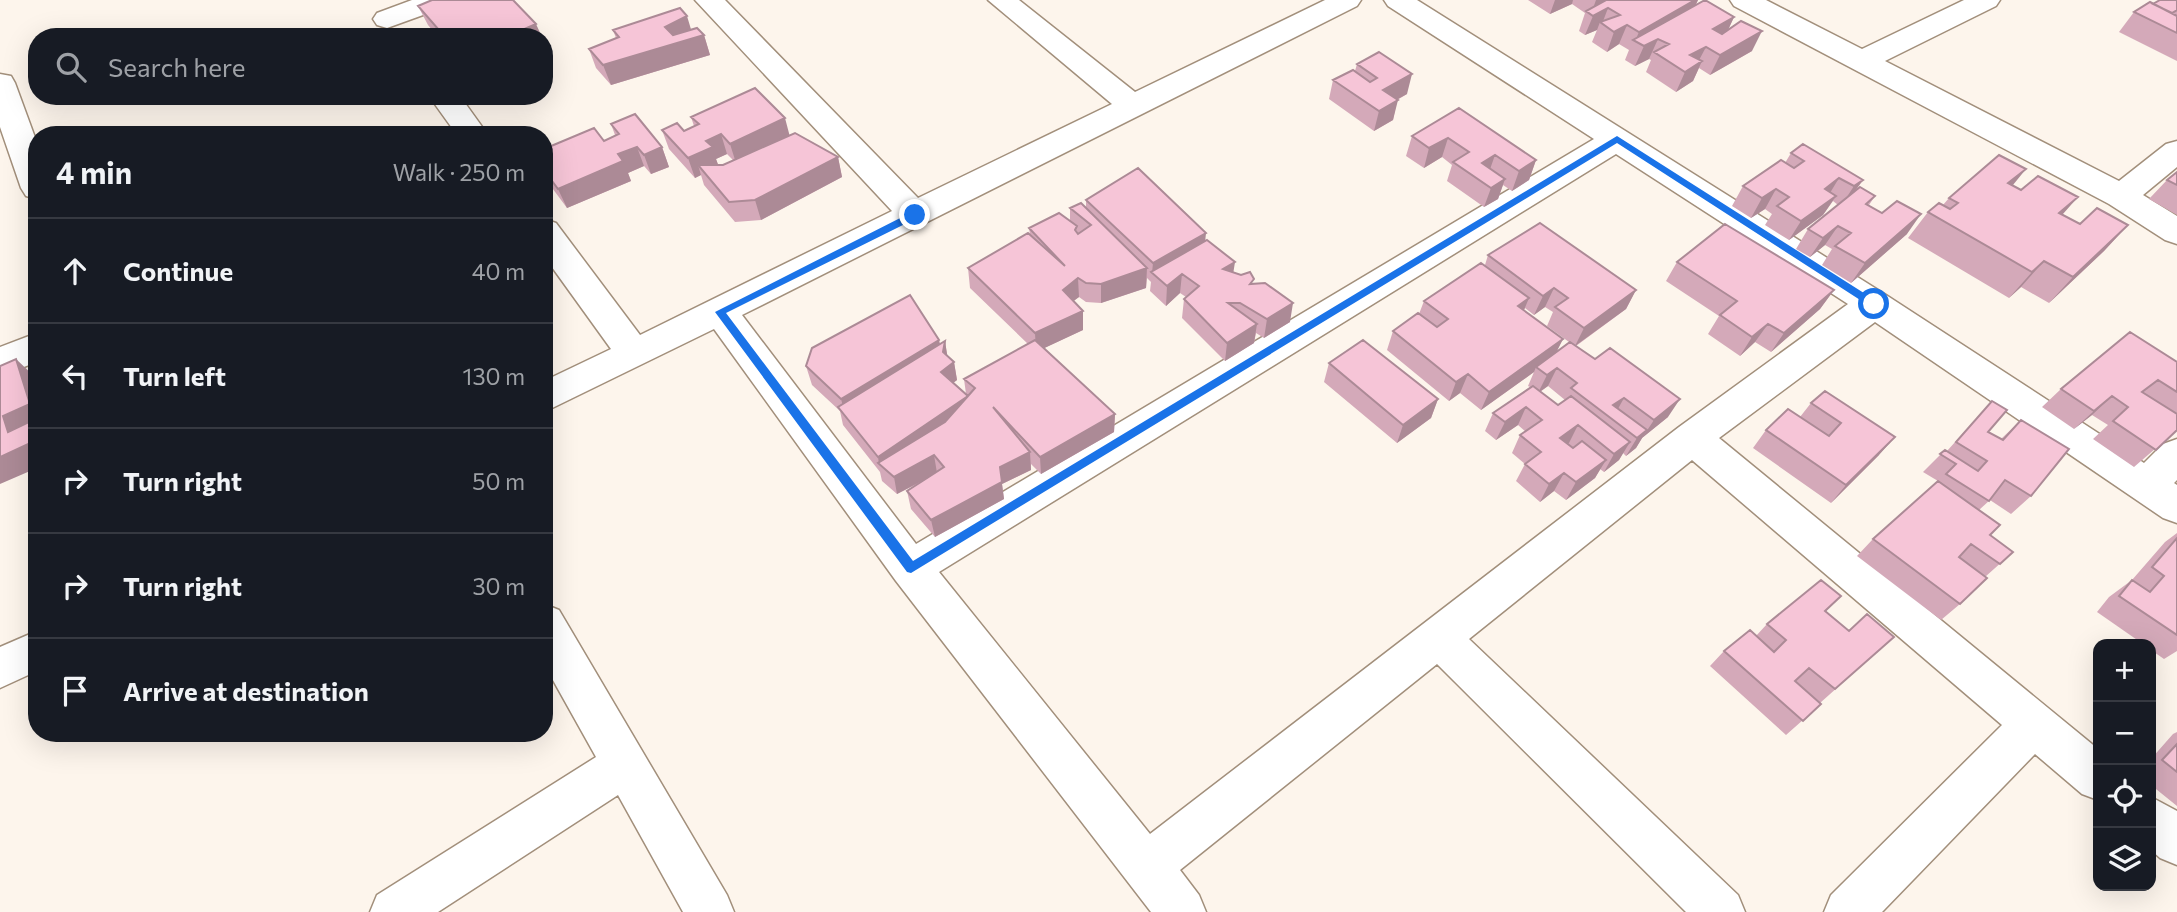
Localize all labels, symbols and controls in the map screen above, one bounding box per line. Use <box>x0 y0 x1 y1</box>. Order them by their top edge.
search box <box>28 28 553 105</box>
icon: search <box>52 48 90 86</box>
text: Search here <box>108 51 246 82</box>
text: 4 min <box>56 153 132 190</box>
text: Walk · 250 m <box>393 158 525 186</box>
route end <box>899 199 930 230</box>
icon: ahead <box>56 252 94 290</box>
text: Continue <box>123 255 233 286</box>
text: 40 m <box>472 257 525 285</box>
route start <box>1858 288 1889 319</box>
icon: left <box>56 357 94 395</box>
text: Turn left <box>123 360 226 391</box>
text: 130 m <box>463 362 525 390</box>
icon: right <box>56 462 94 500</box>
text: Turn right <box>123 465 242 496</box>
text: 50 m <box>472 467 525 495</box>
icon: right <box>56 567 94 605</box>
text: Turn right <box>123 570 242 601</box>
text: 30 m <box>472 572 525 600</box>
map controls <box>2093 639 2156 891</box>
button: + <box>2093 639 2156 702</box>
icon: arrive <box>56 672 94 710</box>
text: Arrive at destination <box>123 675 369 706</box>
button: − <box>2093 702 2156 765</box>
button: locate <box>2093 765 2156 828</box>
button: layers <box>2093 828 2156 891</box>

